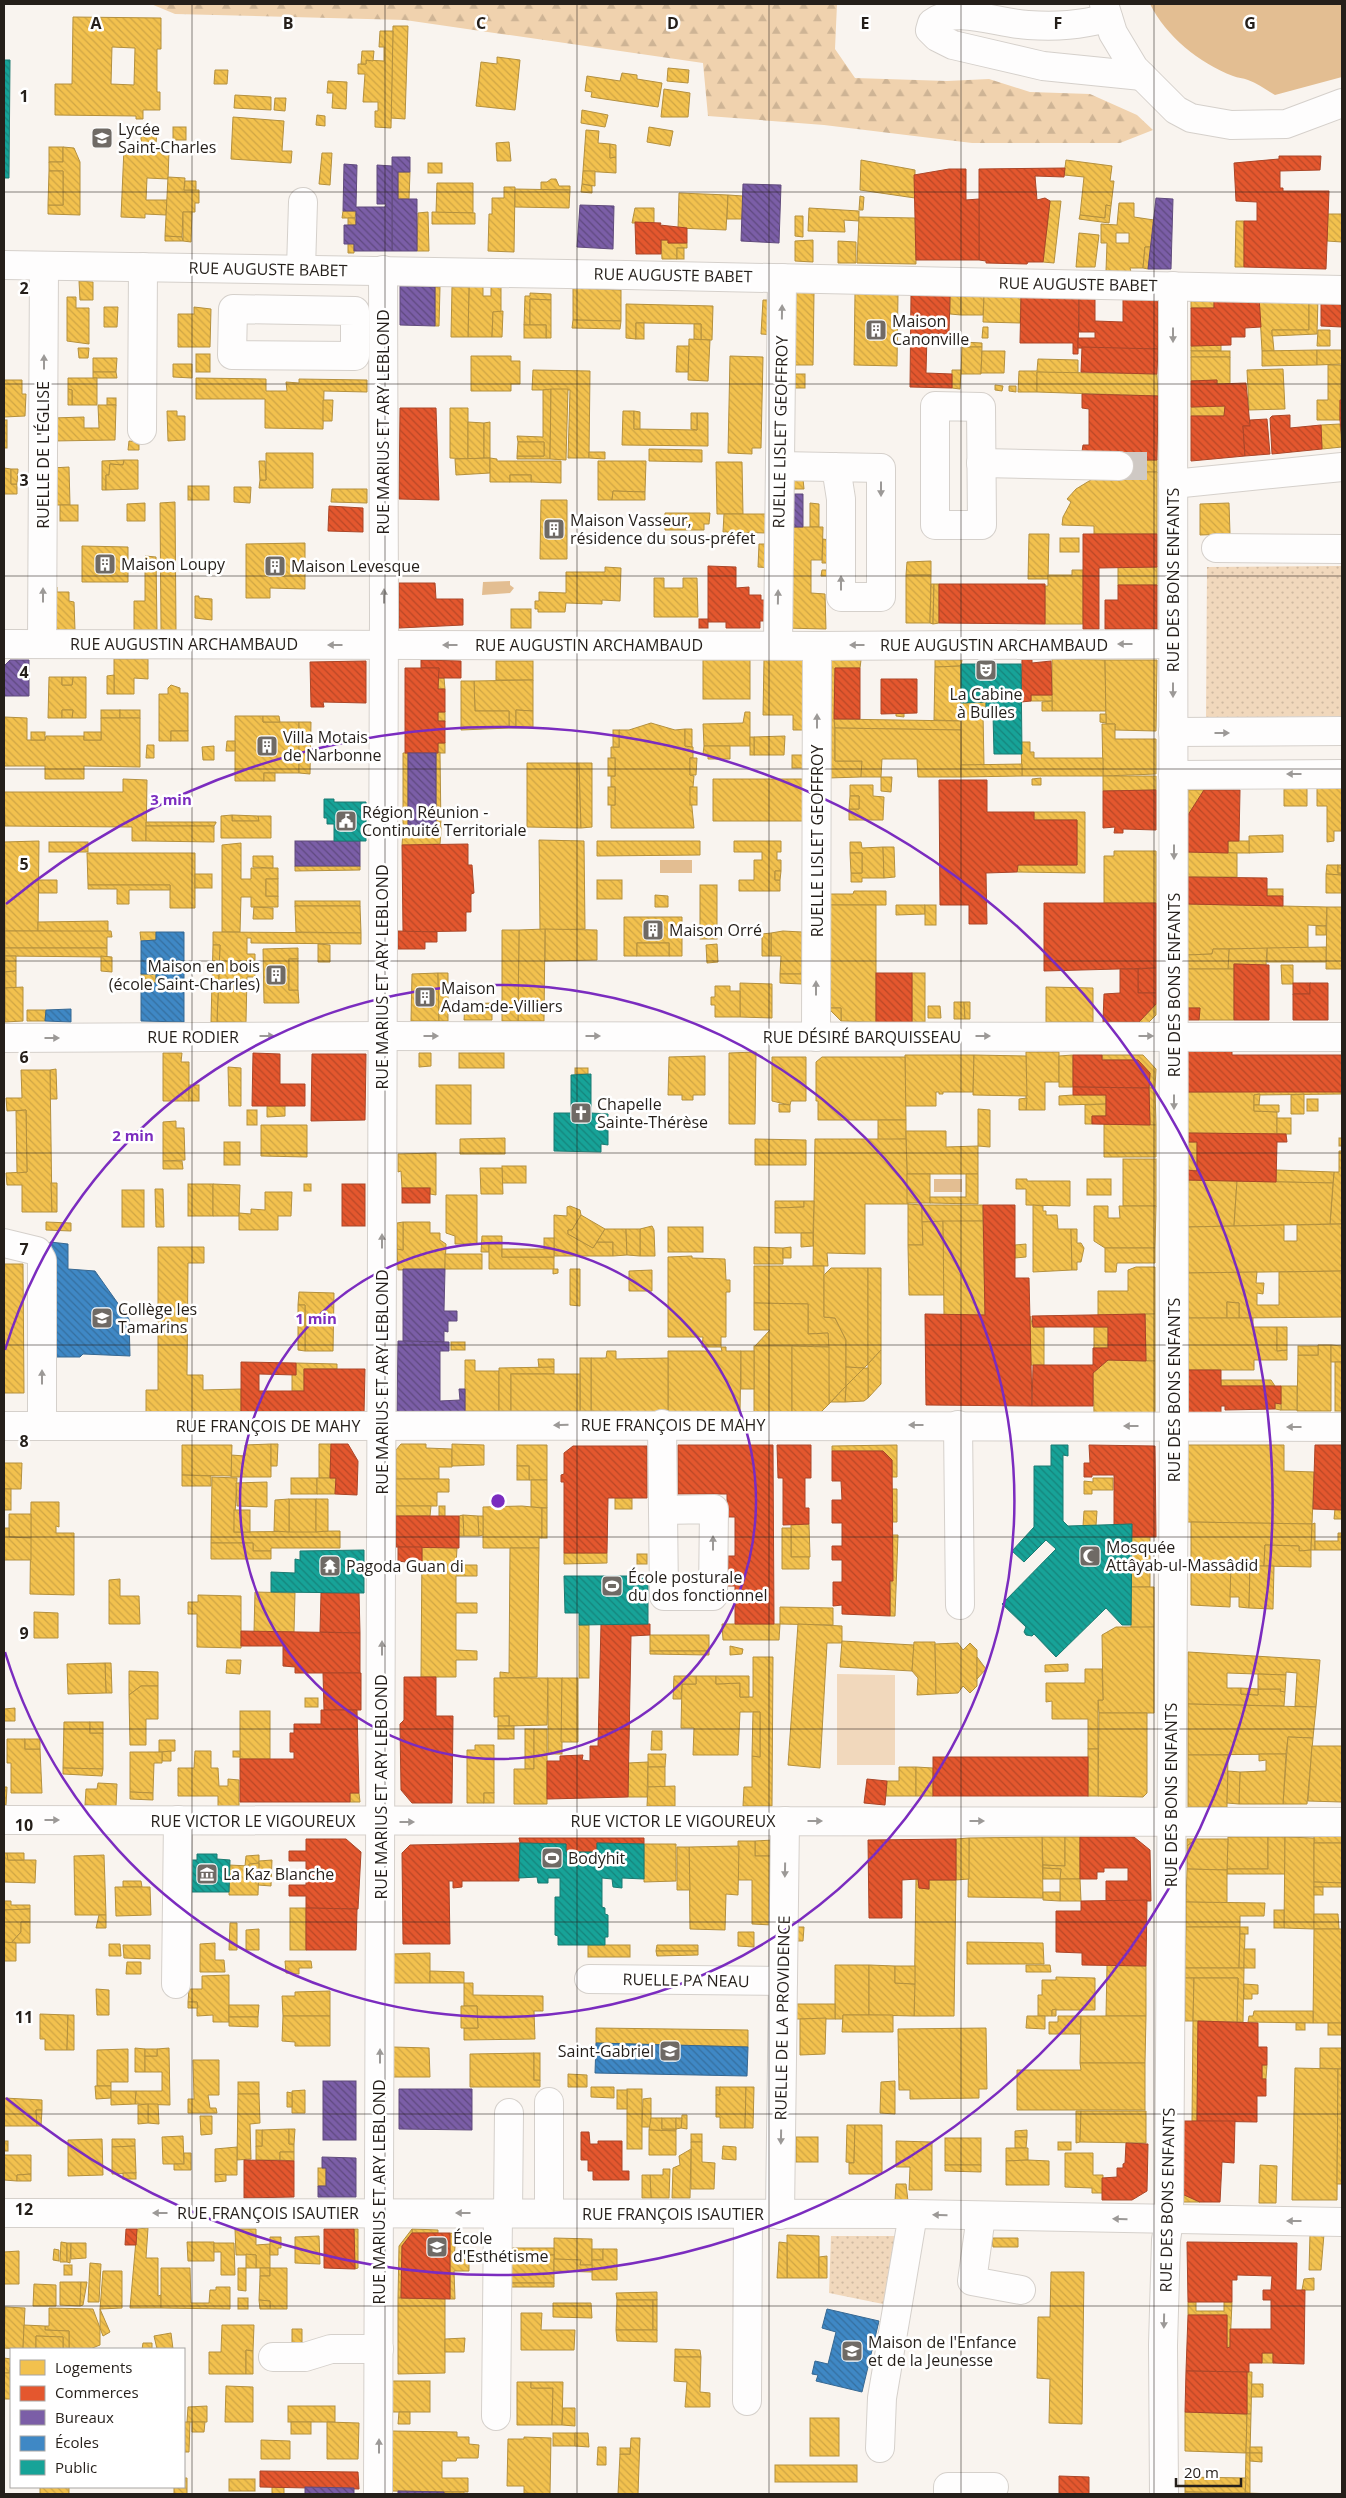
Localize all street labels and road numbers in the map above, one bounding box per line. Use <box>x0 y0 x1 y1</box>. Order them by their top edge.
street label: RUE AUGUSTE BABET <box>188 257 348 281</box>
street label: RUE AUGUSTE BABET <box>593 263 753 287</box>
street label: RUE AUGUSTE BABET <box>998 272 1158 296</box>
street label: RUE MARIUS ET ARY LEBLOND <box>372 309 394 535</box>
street label: RUELLE LISLET GEOFFROY <box>767 335 793 529</box>
street label: RUELLE DE L'ÉGLISE <box>32 381 54 529</box>
street label: RUE DES BONS ENFANTS <box>1162 487 1184 672</box>
street label: RUE AUGUSTIN ARCHAMBAUD <box>70 633 298 655</box>
street label: RUE AUGUSTIN ARCHAMBAUD <box>475 634 703 656</box>
street label: RUE AUGUSTIN ARCHAMBAUD <box>880 634 1108 656</box>
street label: RUELLE LISLET GEOFFROY <box>806 745 828 937</box>
street label: RUE MARIUS ET ARY LEBLOND <box>371 864 393 1090</box>
street label: RUE DES BONS ENFANTS <box>1163 892 1185 1077</box>
street label: RUE RODIER <box>147 1026 239 1048</box>
street label: RUE DÉSIRÉ BARQUISSEAU <box>763 1026 961 1048</box>
street label: RUE MARIUS ET ARY LEBLOND <box>371 1269 393 1495</box>
street label: RUE DES BONS ENFANTS <box>1163 1297 1185 1482</box>
street label: RUE FRANÇOIS DE MAHY <box>581 1414 765 1436</box>
street label: RUE FRANÇOIS DE MAHY <box>176 1415 360 1437</box>
street label: RUE MARIUS ET ARY LEBLOND <box>370 1674 392 1900</box>
street label: RUE DES BONS ENFANTS <box>1160 1702 1182 1887</box>
street label: RUE VICTOR LE VIGOUREUX <box>151 1810 356 1832</box>
street label: RUE VICTOR LE VIGOUREUX <box>571 1810 776 1832</box>
street label: RUELLE DE LA PROVIDENCE <box>769 1915 795 2121</box>
street label: RUELLE PA NEAU <box>622 1968 750 1992</box>
street label: RUE MARIUS ET ARY LEBLOND <box>368 2079 390 2305</box>
street label: RUE DES BONS ENFANTS <box>1154 2107 1180 2293</box>
street label: RUE FRANÇOIS ISAUTIER <box>177 2202 359 2224</box>
street label: RUE FRANÇOIS ISAUTIER <box>582 2203 764 2225</box>

